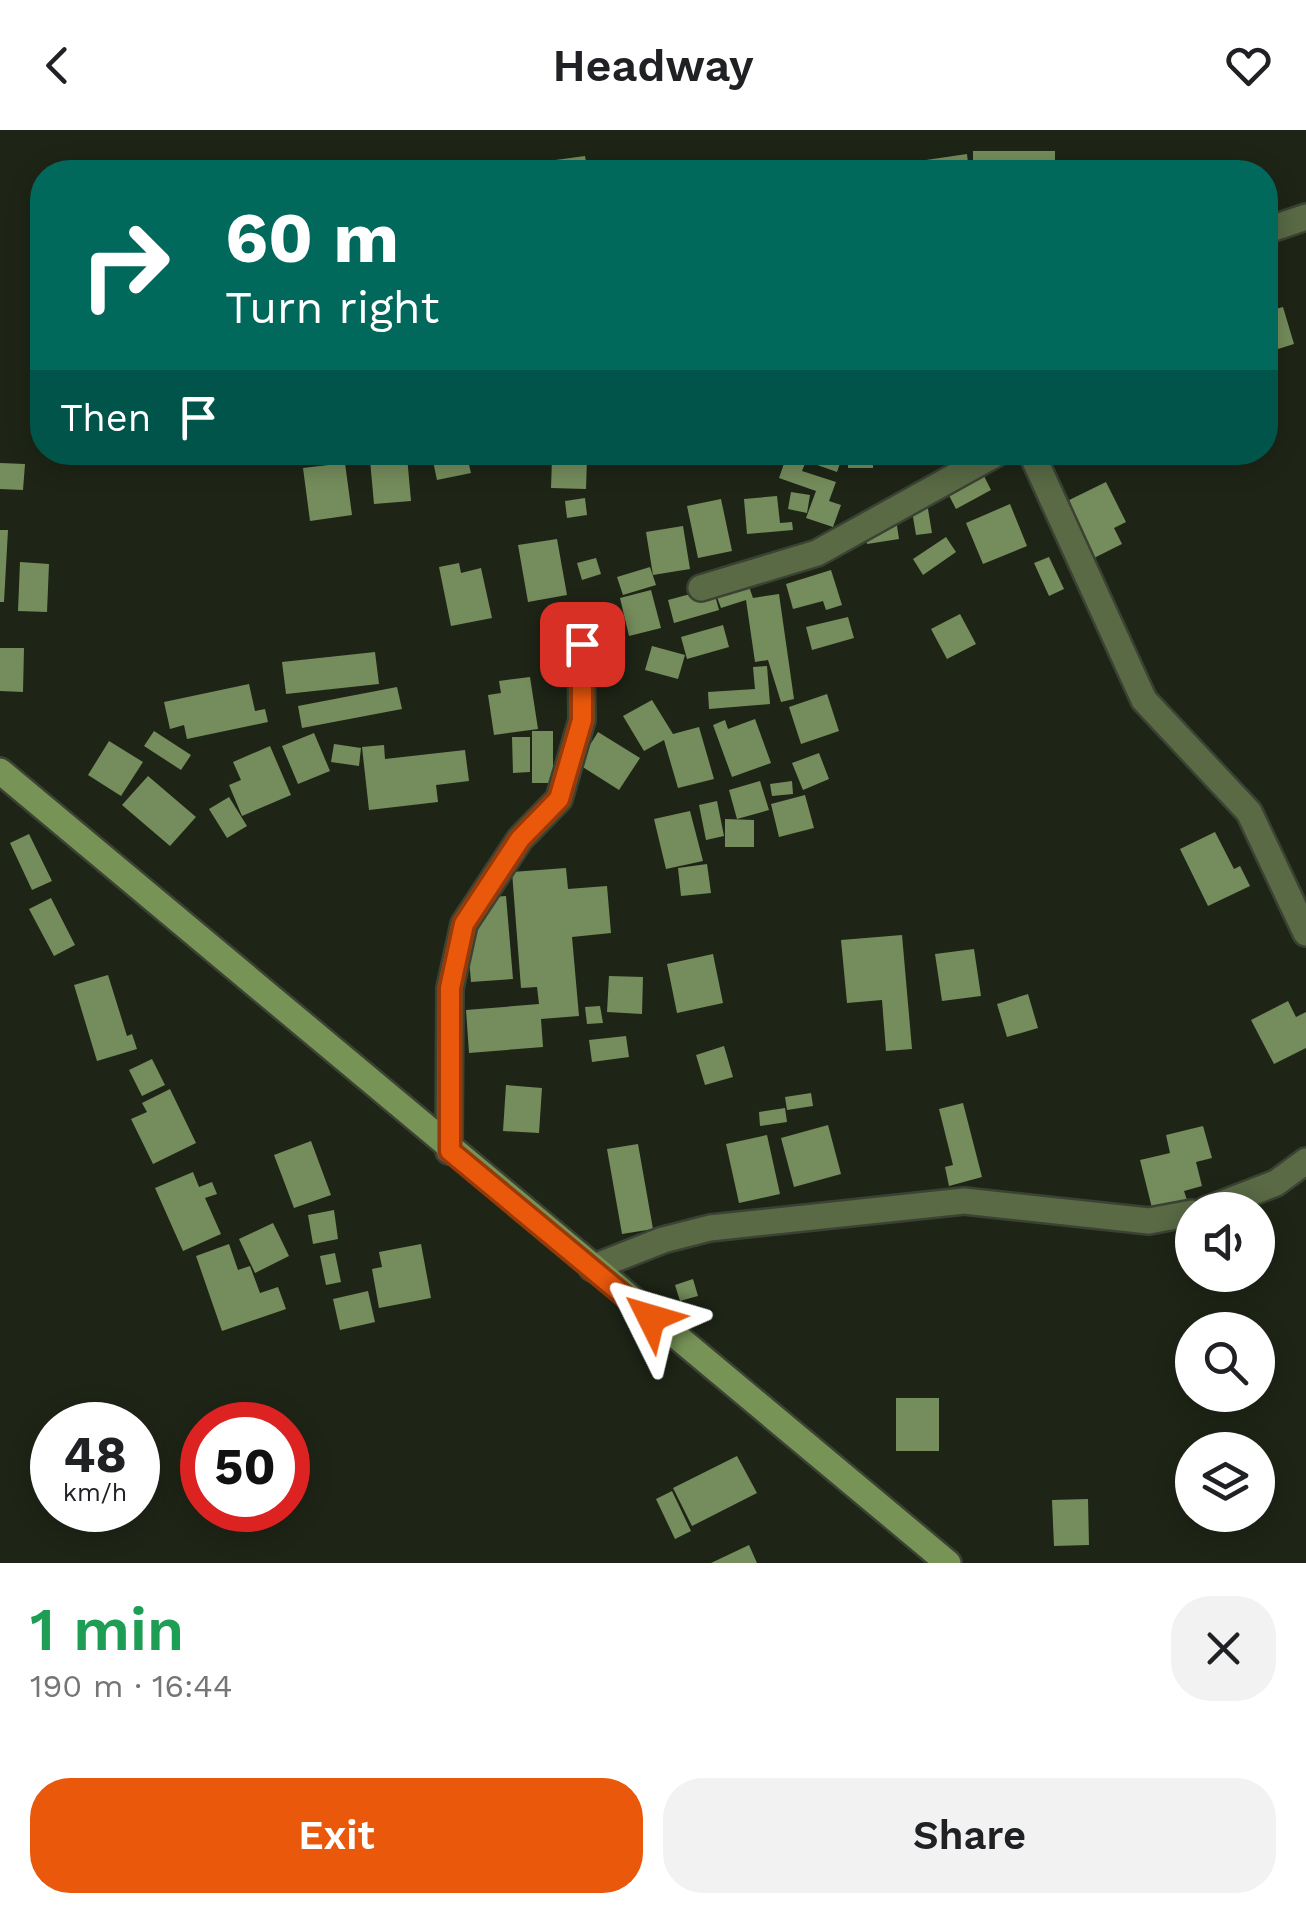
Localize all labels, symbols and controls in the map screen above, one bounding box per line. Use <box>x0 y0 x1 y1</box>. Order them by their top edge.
icon: back <box>30 38 85 93</box>
icon: heart <box>1221 38 1276 93</box>
text: Headway <box>552 39 754 92</box>
text: 60 m <box>225 197 399 279</box>
icon: right <box>60 200 190 330</box>
text: Turn right <box>225 281 439 334</box>
icon: arrive <box>171 390 226 445</box>
text: Then <box>60 396 151 440</box>
pin <box>540 602 625 687</box>
icon: arrive <box>555 617 610 672</box>
map controls <box>1175 1192 1275 1532</box>
button: sound <box>1175 1192 1275 1292</box>
position arrow <box>599 1266 703 1370</box>
button: search <box>1175 1312 1275 1412</box>
speed limit sign: 50 <box>180 1402 310 1532</box>
text: 48 <box>63 1425 127 1484</box>
button: layers <box>1175 1432 1275 1532</box>
text: km/h <box>63 1478 127 1507</box>
text: 1 min <box>30 1594 184 1665</box>
button: close <box>1171 1596 1276 1701</box>
text: 190 m · 16:44 <box>30 1667 232 1705</box>
button: Exit <box>30 1778 643 1893</box>
button: Share <box>663 1778 1276 1893</box>

